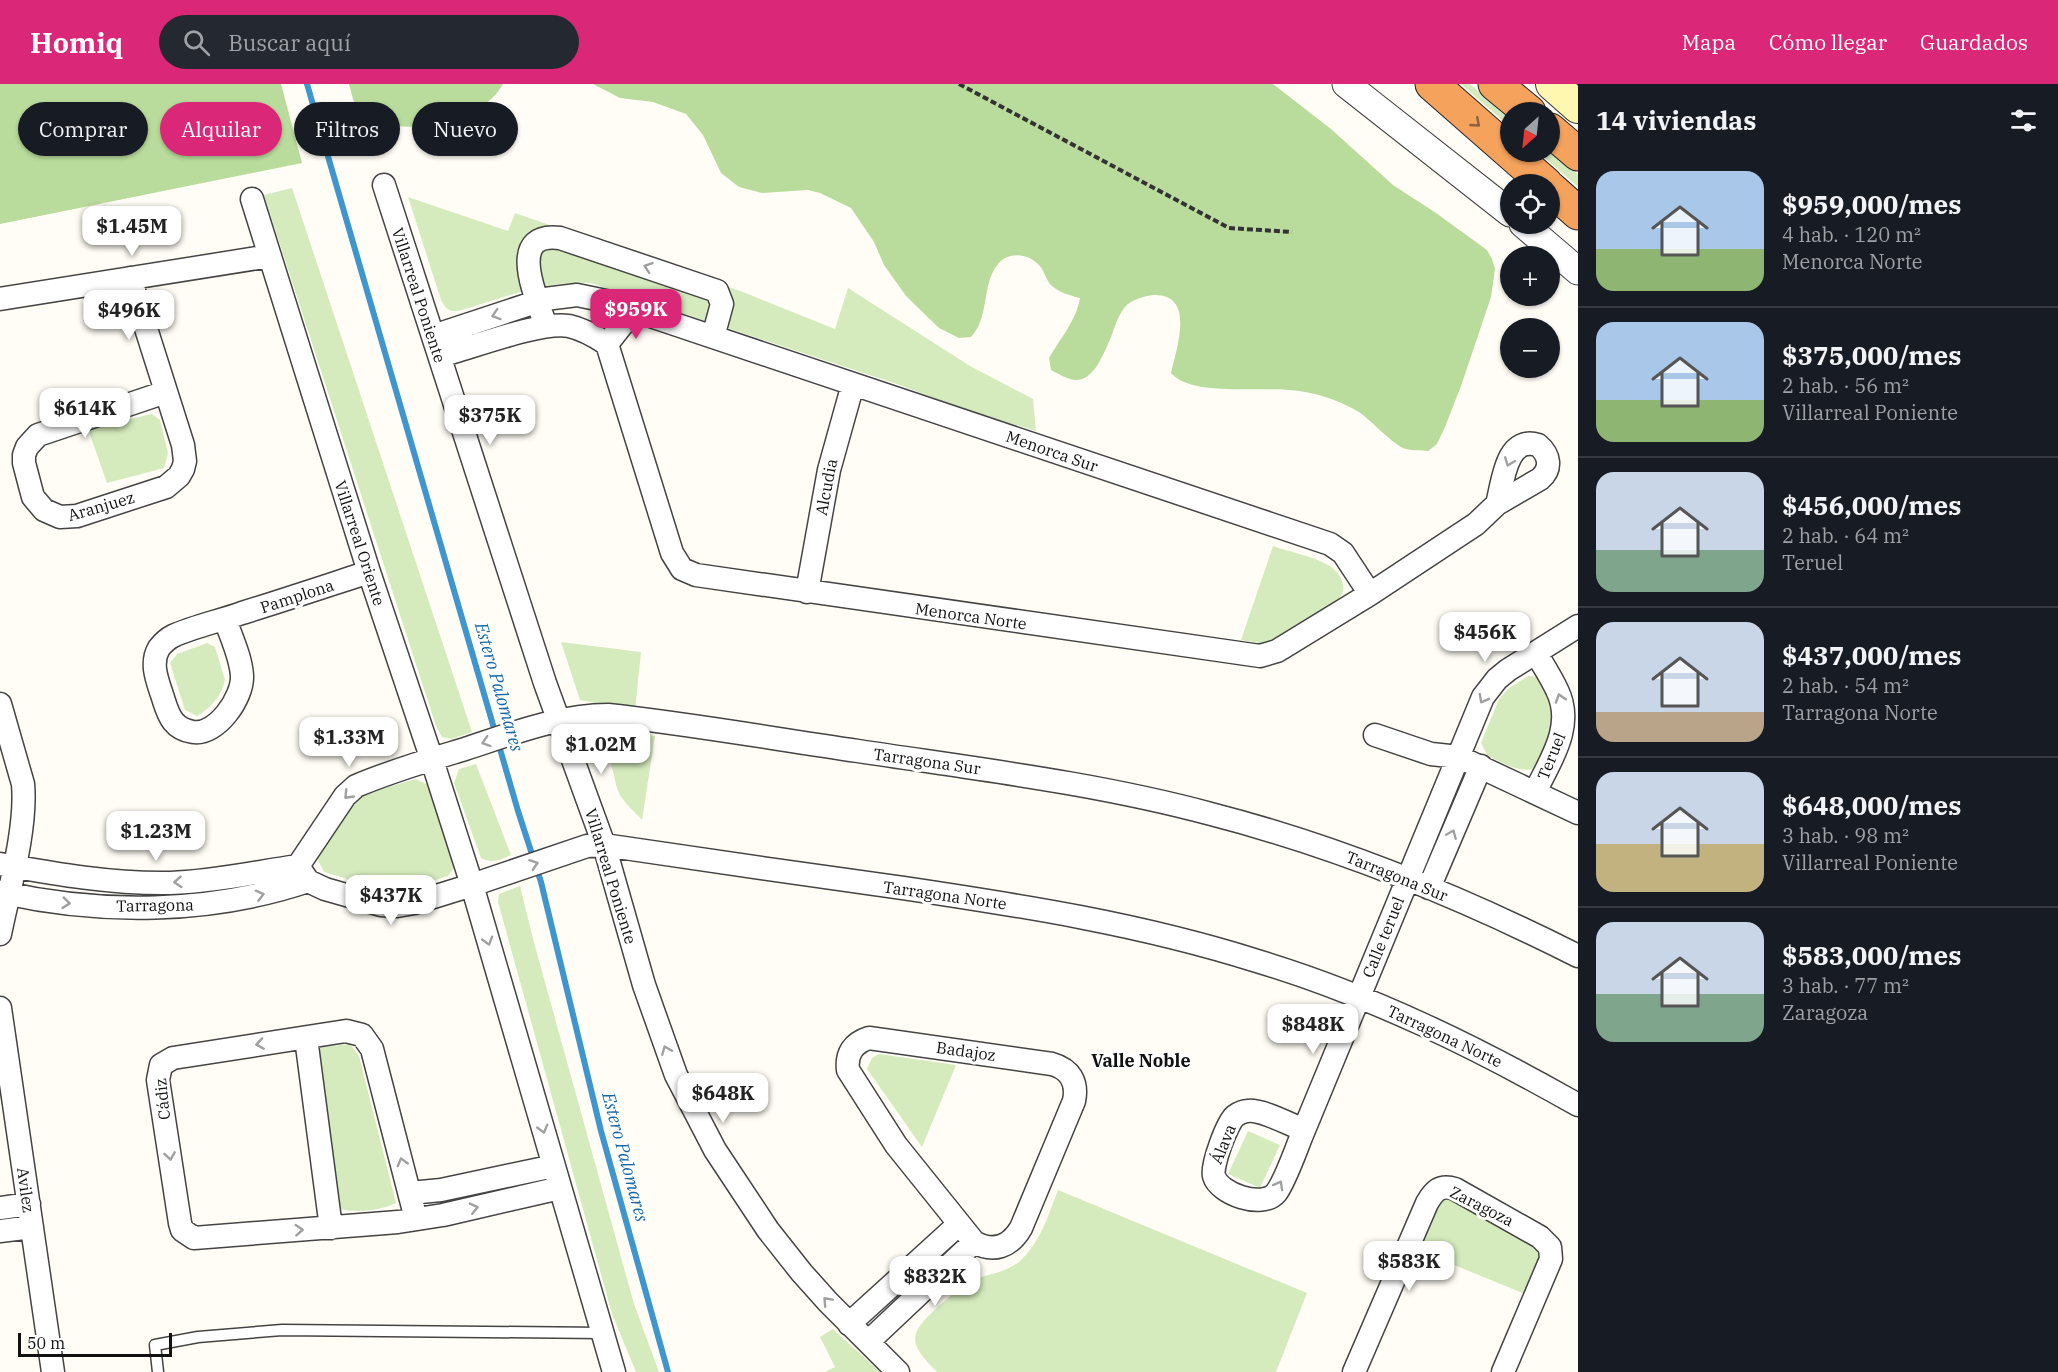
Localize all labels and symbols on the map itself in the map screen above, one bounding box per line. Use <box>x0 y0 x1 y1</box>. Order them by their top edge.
north arrow <box>1500 102 1560 162</box>
one-way arrow <box>1469 116 1479 127</box>
pin: $1.45M <box>83 206 181 257</box>
street label: Villarreal Poniente <box>388 225 450 365</box>
one-way arrow <box>643 262 654 275</box>
pin: $959K <box>594 289 678 340</box>
pin: $496K <box>87 290 171 341</box>
one-way arrow <box>491 307 502 320</box>
pin: $614K <box>43 388 127 439</box>
pin: $375K <box>448 395 532 446</box>
street label: Menorca Sur <box>1003 426 1101 476</box>
one-way arrow <box>1504 456 1516 467</box>
street label: Alcudia <box>811 457 841 517</box>
street label: Villarreal Oriente <box>330 478 390 608</box>
street label: Aranjuez <box>65 487 137 525</box>
street label: Pamplona <box>258 575 337 617</box>
street label: Menorca Norte <box>914 598 1028 634</box>
pin: $456K <box>1443 612 1527 663</box>
water label: Estero Palomares <box>470 619 529 754</box>
one-way arrow <box>1479 693 1490 703</box>
one-way arrow <box>1555 694 1567 704</box>
pin: $1.33M <box>300 717 398 768</box>
pin: $1.02M <box>552 724 650 775</box>
street label: Teruel <box>1533 729 1570 782</box>
one-way arrow <box>481 735 492 747</box>
street label: Tarragona Sur <box>872 744 982 778</box>
one-way arrow <box>344 788 355 798</box>
street label: Villarreal Poniente <box>581 806 641 946</box>
pin: $1.23M <box>107 811 205 862</box>
one-way arrow <box>1445 829 1457 840</box>
street label: Tarragona Sur <box>1343 846 1451 906</box>
one-way arrow <box>528 859 539 871</box>
one-way arrow <box>173 875 182 888</box>
pin: $437K <box>349 875 433 926</box>
street label: Tarragona Norte <box>882 876 1008 914</box>
one-way arrow <box>255 890 265 903</box>
street label: Calle teruel <box>1358 893 1408 981</box>
street label: Tarragona <box>116 894 194 916</box>
one-way arrow <box>61 896 71 908</box>
one-way arrow <box>481 936 493 946</box>
street label: Tarragona Norte <box>1384 1001 1506 1071</box>
pin: $848K <box>1271 1004 1355 1055</box>
street label: Badajoz <box>935 1037 997 1065</box>
one-way arrow <box>256 1038 265 1050</box>
one-way arrow <box>661 1045 673 1056</box>
district label: Valle Noble <box>1091 1049 1191 1072</box>
pin: $648K <box>681 1073 765 1124</box>
street label: Cádiz <box>150 1077 174 1121</box>
water label: Estero Palomares <box>597 1089 654 1225</box>
street label: Álava <box>1205 1121 1240 1167</box>
one-way arrow <box>536 1123 548 1134</box>
one-way arrow <box>163 1151 175 1161</box>
one-way arrow <box>396 1157 409 1167</box>
street label: Avilez <box>13 1166 39 1214</box>
one-way arrow <box>1272 1181 1283 1191</box>
street label: Zaragoza <box>1447 1181 1518 1231</box>
one-way arrow <box>469 1202 479 1215</box>
one-way arrow <box>295 1224 304 1237</box>
pin: $583K <box>1367 1241 1451 1292</box>
pin: $832K <box>893 1256 977 1307</box>
one-way arrow <box>823 1297 834 1308</box>
scale bar <box>18 1330 172 1358</box>

